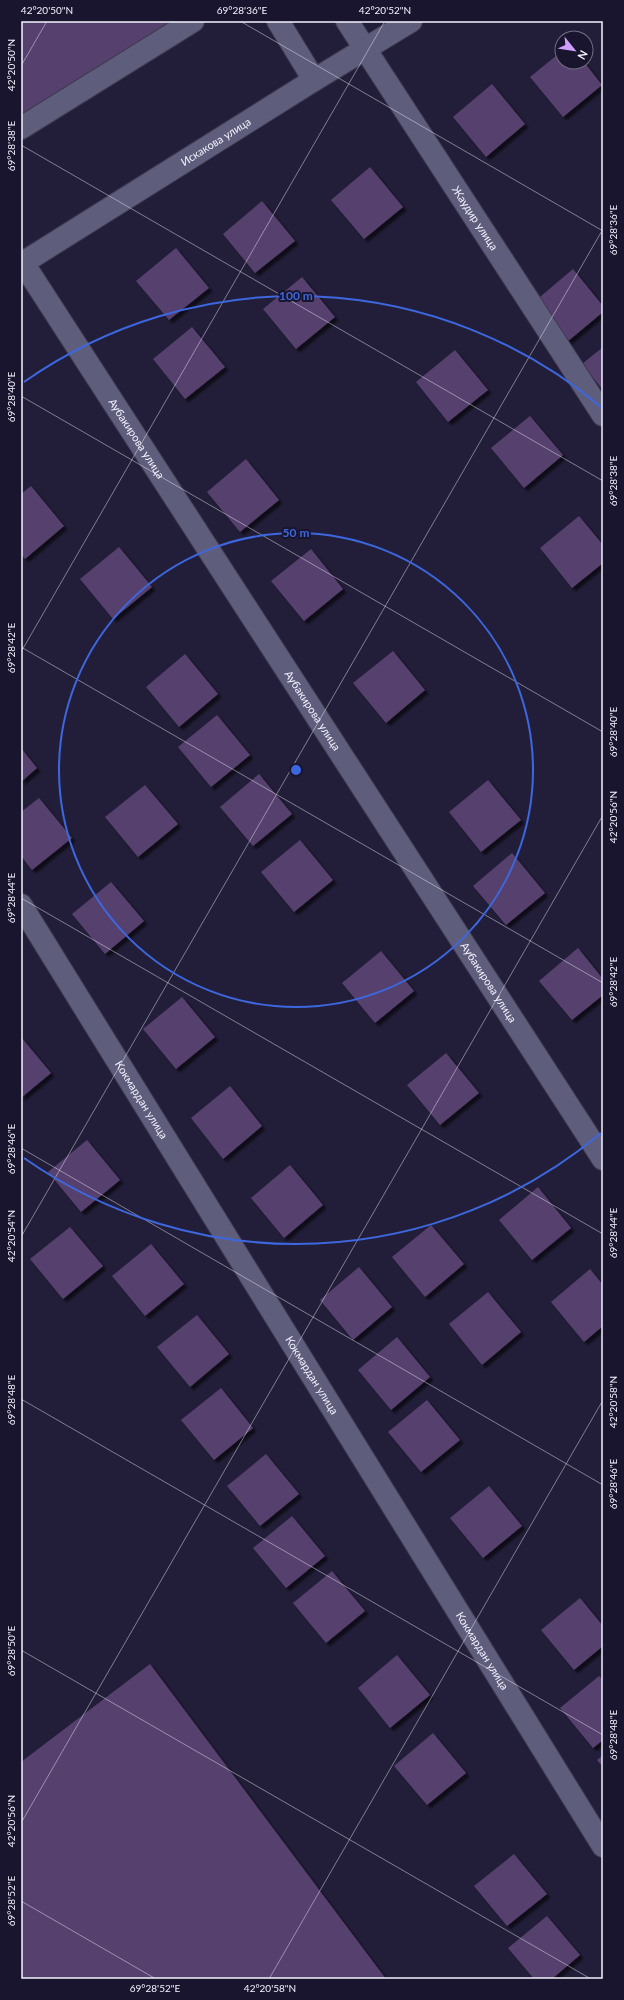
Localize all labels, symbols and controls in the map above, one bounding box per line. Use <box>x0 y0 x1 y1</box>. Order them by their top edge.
text: 42°20'50"N <box>21 4 73 16</box>
text: 69°28'36"E <box>217 4 267 16</box>
text: 42°20'52"N <box>359 4 411 16</box>
north arrow <box>554 30 594 70</box>
text: 42°20'50"N <box>5 39 17 91</box>
text: N <box>575 48 591 62</box>
street label: Искакова улица <box>178 114 253 168</box>
text: 69°28'38"E <box>5 121 17 171</box>
street label: Жаудир улица <box>450 183 501 252</box>
text: 69°28'36"E <box>607 205 619 255</box>
text: 100 m <box>279 288 313 303</box>
text: 69°28'40"E <box>5 372 17 422</box>
street label: Аубакирова улица <box>106 396 168 481</box>
text: 69°28'38"E <box>607 456 619 506</box>
text: 50 m <box>283 525 309 540</box>
text: 69°28'42"E <box>5 623 17 673</box>
street label: Аубакирова улица <box>282 668 344 753</box>
text: 69°28'40"E <box>607 707 619 757</box>
centre of rings <box>289 763 303 777</box>
text: 42°20'56"N <box>607 791 619 843</box>
text: 69°28'44"E <box>5 873 17 923</box>
street label: Аубакирова улица <box>458 940 520 1025</box>
text: 69°28'42"E <box>607 957 619 1007</box>
street label: Кокмардан улица <box>113 1058 171 1141</box>
text: 69°28'46"E <box>5 1124 17 1174</box>
text: 69°28'44"E <box>607 1208 619 1258</box>
text: 42°20'54"N <box>5 1210 17 1262</box>
street label: Кокмардан улица <box>283 1334 341 1417</box>
text: 69°28'48"E <box>5 1375 17 1425</box>
text: 42°20'58"N <box>607 1376 619 1428</box>
text: 69°28'46"E <box>607 1459 619 1509</box>
street label: Кокмардан улица <box>454 1609 512 1692</box>
text: 69°28'50"E <box>5 1626 17 1676</box>
text: 69°28'48"E <box>607 1710 619 1760</box>
text: 42°20'56"N <box>5 1795 17 1847</box>
text: 69°28'52"E <box>5 1876 17 1926</box>
text: 69°28'52"E <box>130 1982 180 1994</box>
text: 42°20'58"N <box>244 1982 296 1994</box>

